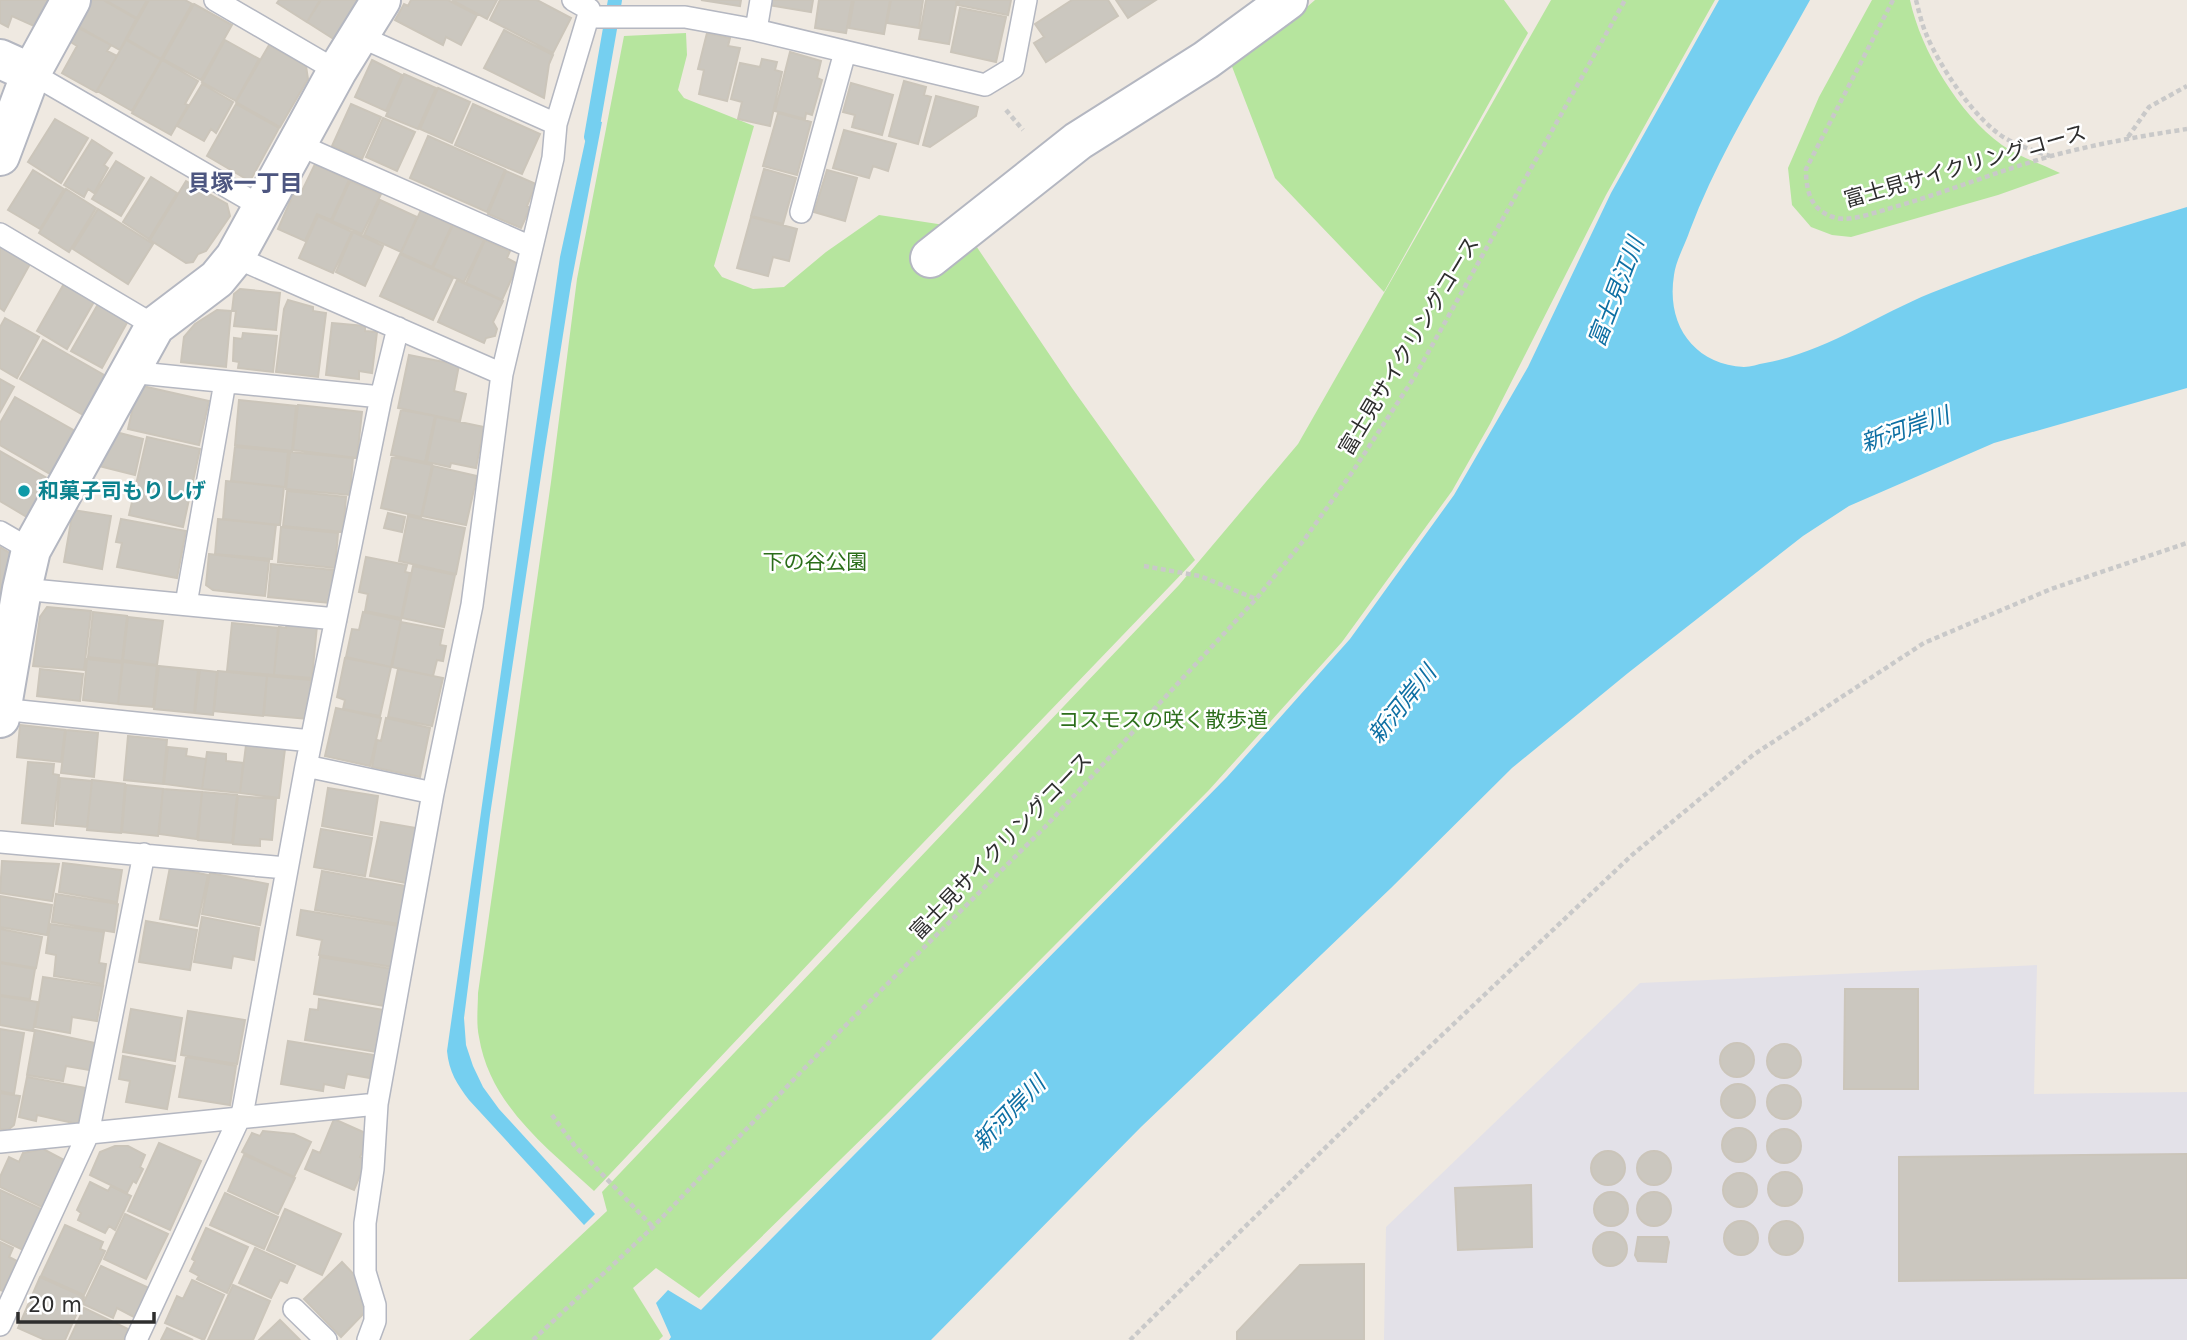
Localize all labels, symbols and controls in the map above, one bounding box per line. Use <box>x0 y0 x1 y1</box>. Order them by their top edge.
street label: 富士見サイクリングコース <box>1841 120 2089 212</box>
district label: 貝塚一丁目 <box>188 170 303 196</box>
water label: 富士見江川 <box>1583 231 1650 350</box>
street label: 富士見サイクリングコース <box>1334 232 1484 460</box>
water label: 新河岸川 <box>1857 401 1956 456</box>
place label: 和菓子司もりしげ <box>38 479 206 503</box>
marker: 和菓子司もりしげ <box>16 483 32 499</box>
park label: 下の谷公園 <box>763 550 868 574</box>
water label: 新河岸川 <box>1363 658 1443 748</box>
park label: コスモスの咲く散歩道 <box>1058 708 1268 732</box>
street label: 富士見サイクリングコース <box>905 748 1097 944</box>
water label: 新河岸川 <box>968 1069 1052 1155</box>
scale bar <box>18 1280 154 1324</box>
text: 20 m <box>28 1293 82 1317</box>

